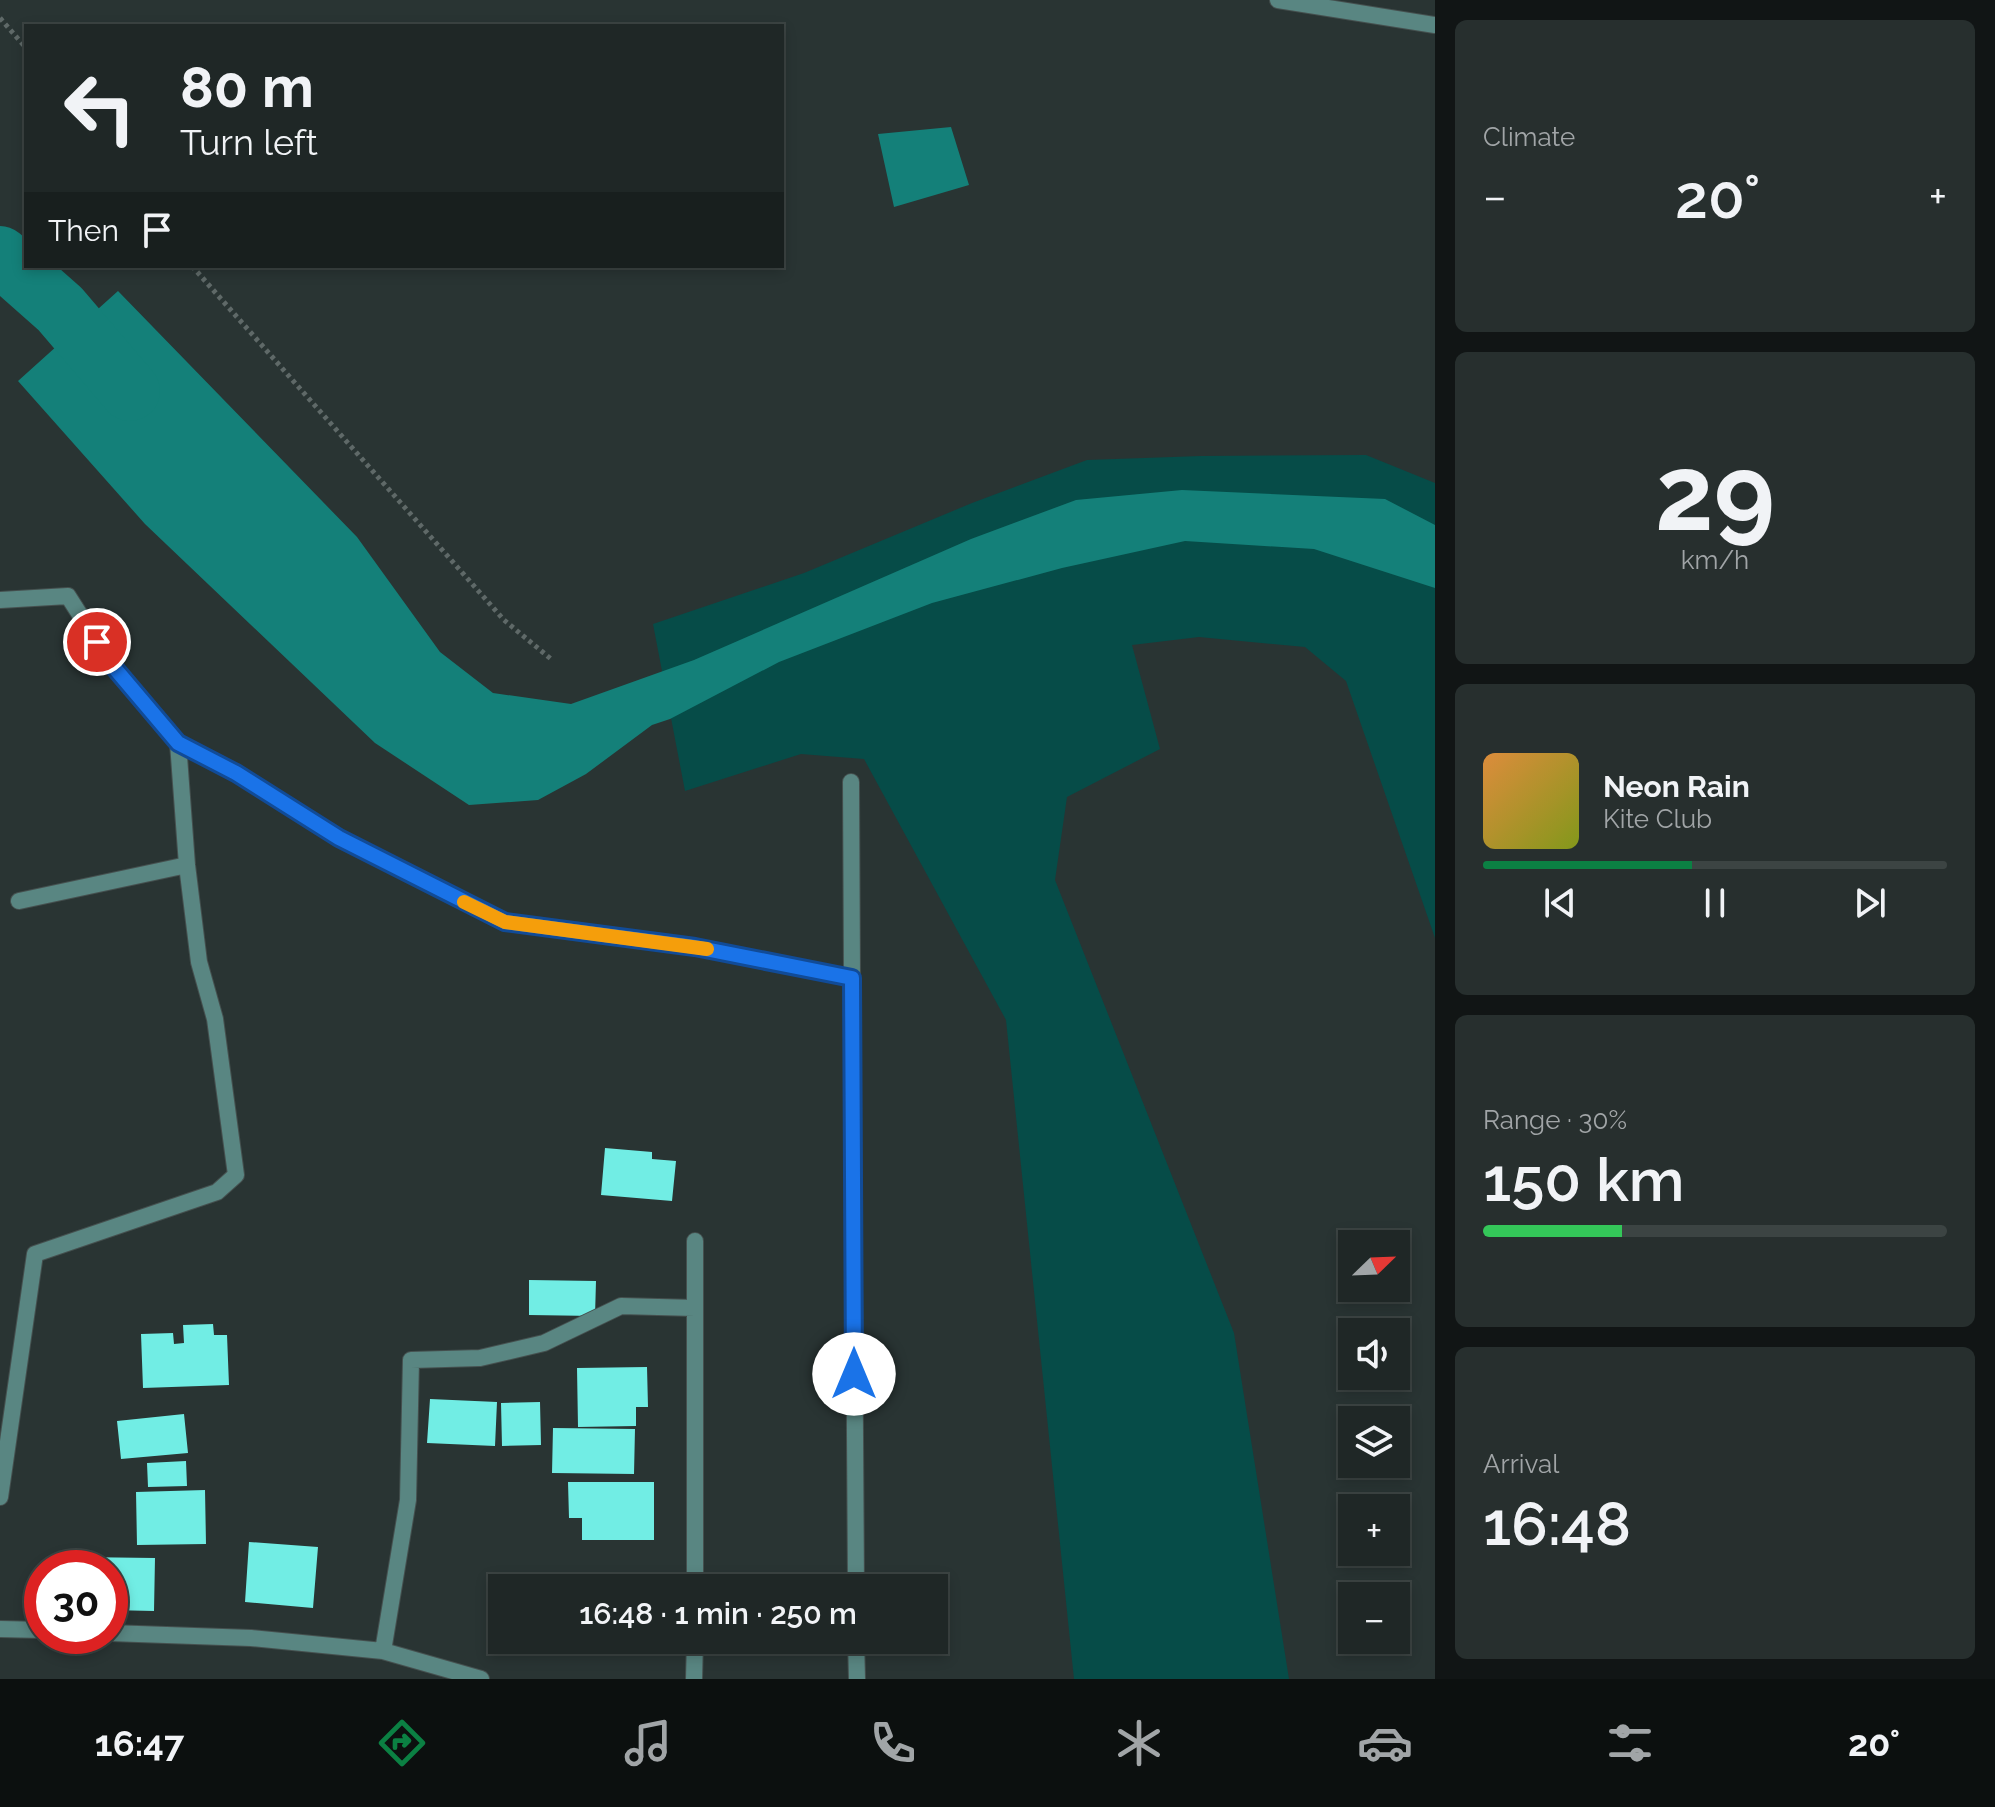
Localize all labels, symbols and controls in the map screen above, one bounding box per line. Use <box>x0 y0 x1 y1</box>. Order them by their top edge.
text: 80 m <box>180 54 314 120</box>
icon: left <box>48 56 152 160</box>
text: Turn left <box>180 121 318 163</box>
text: Climate <box>1483 122 1575 152</box>
text: 20° <box>1675 162 1760 232</box>
text: − <box>1483 171 1507 222</box>
text: + <box>1929 171 1947 222</box>
icon: arrive <box>135 208 179 252</box>
text: Then <box>48 213 119 248</box>
text: 29 <box>1655 432 1775 554</box>
text: km/h <box>1681 545 1749 575</box>
pin <box>63 608 131 676</box>
icon: arrive <box>75 620 119 664</box>
text: Neon Rain <box>1603 769 1750 804</box>
text: Kite Club <box>1603 804 1712 834</box>
icon: previous <box>1538 881 1582 925</box>
icon: pause <box>1693 881 1737 925</box>
icon: next <box>1848 881 1892 925</box>
text: Range · 30% <box>1483 1105 1627 1135</box>
text: 150 km <box>1483 1145 1684 1215</box>
north arrow <box>1338 1230 1410 1302</box>
map controls <box>1338 1230 1410 1654</box>
button: sound <box>1338 1318 1410 1390</box>
position arrow <box>812 1332 896 1416</box>
button: layers <box>1338 1406 1410 1478</box>
text: Arrival <box>1483 1449 1559 1479</box>
text: 16:48 <box>1483 1489 1631 1559</box>
button: + <box>1338 1494 1410 1566</box>
speed limit sign: 30 <box>24 1550 128 1654</box>
button: − <box>1338 1582 1410 1654</box>
text: 16:48 · 1 min · 250 m <box>579 1596 857 1631</box>
icon: directions <box>374 1715 430 1771</box>
icon: music <box>620 1715 676 1771</box>
icon: phone <box>865 1715 921 1771</box>
icon: climate <box>1111 1715 1167 1771</box>
icon: car <box>1357 1715 1413 1771</box>
icon: filters <box>1602 1715 1658 1771</box>
text: 16:47 <box>95 1722 184 1764</box>
text: 20° <box>1848 1722 1900 1764</box>

